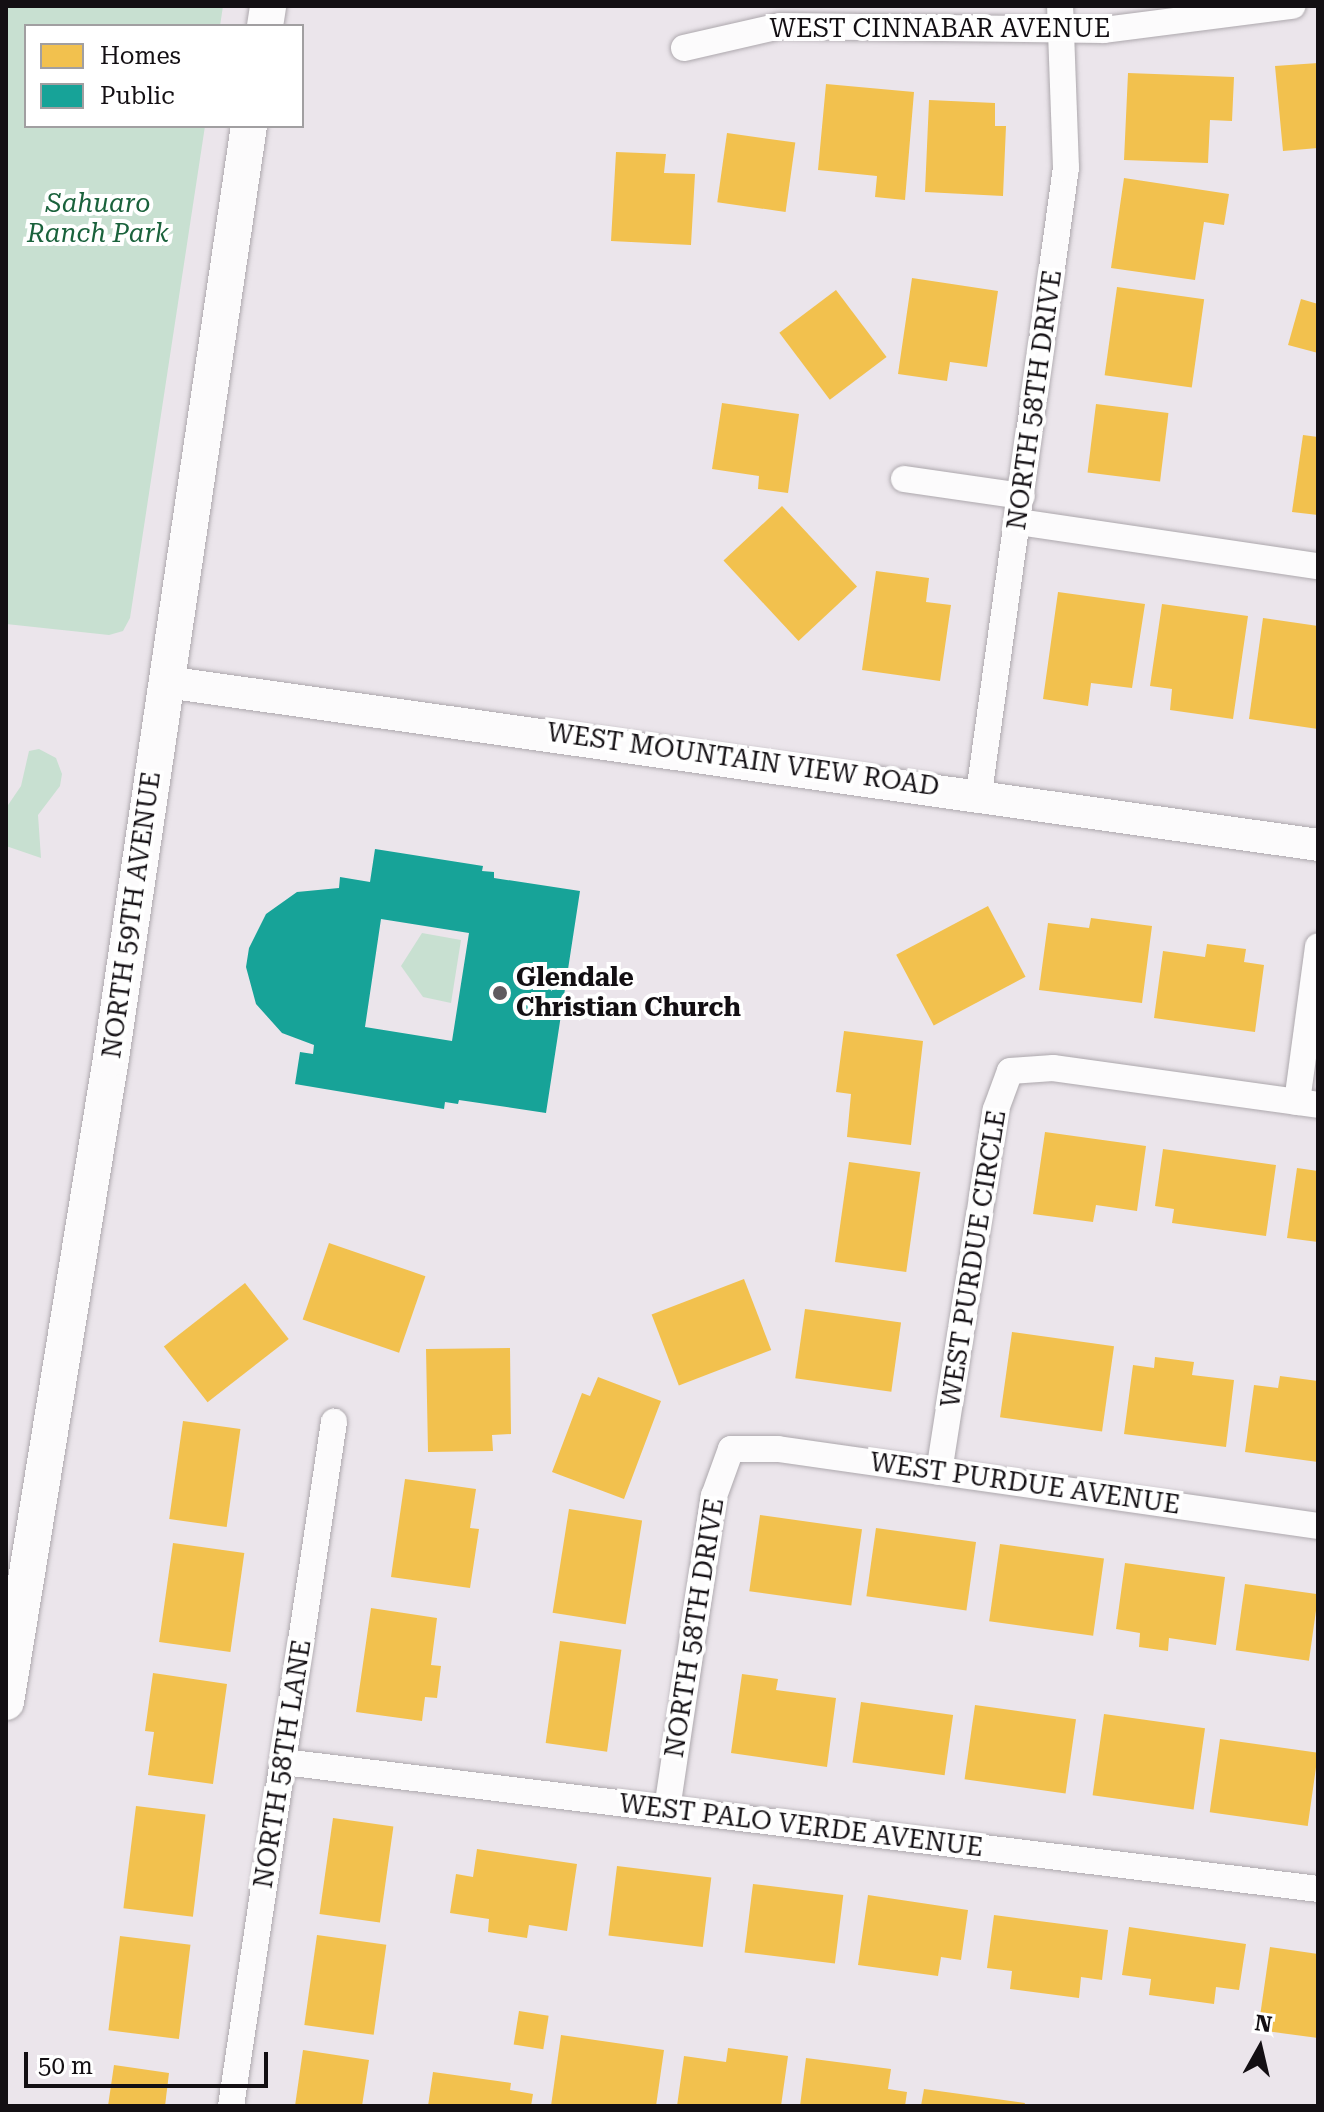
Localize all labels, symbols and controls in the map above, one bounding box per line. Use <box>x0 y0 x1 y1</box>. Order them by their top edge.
street label: WEST CINNABAR AVENUE <box>770 13 1110 45</box>
legend <box>24 24 304 128</box>
text: Homes <box>100 42 181 70</box>
text: Public <box>100 82 175 110</box>
park label: Sahuaro Ranch Park <box>27 188 169 250</box>
street label: NORTH 58TH DRIVE <box>1001 268 1069 532</box>
street label: WEST MOUNTAIN VIEW ROAD <box>545 717 941 803</box>
street label: NORTH 59TH AVENUE <box>96 770 168 1060</box>
place label: Glendale Christian Church <box>516 962 741 1024</box>
marker: Glendale Christian Church <box>491 984 509 1002</box>
street label: WEST PURDUE CIRCLE <box>935 1108 1013 1410</box>
street label: WEST PURDUE AVENUE <box>868 1447 1182 1521</box>
street label: NORTH 58TH DRIVE <box>659 1496 731 1760</box>
street label: NORTH 58TH LANE <box>248 1637 318 1891</box>
street label: WEST PALO VERDE AVENUE <box>617 1788 985 1864</box>
north arrow <box>1220 2008 1300 2088</box>
text: N <box>1253 2010 1274 2037</box>
scale bar <box>28 2036 272 2086</box>
text: 50 m <box>38 2052 93 2080</box>

